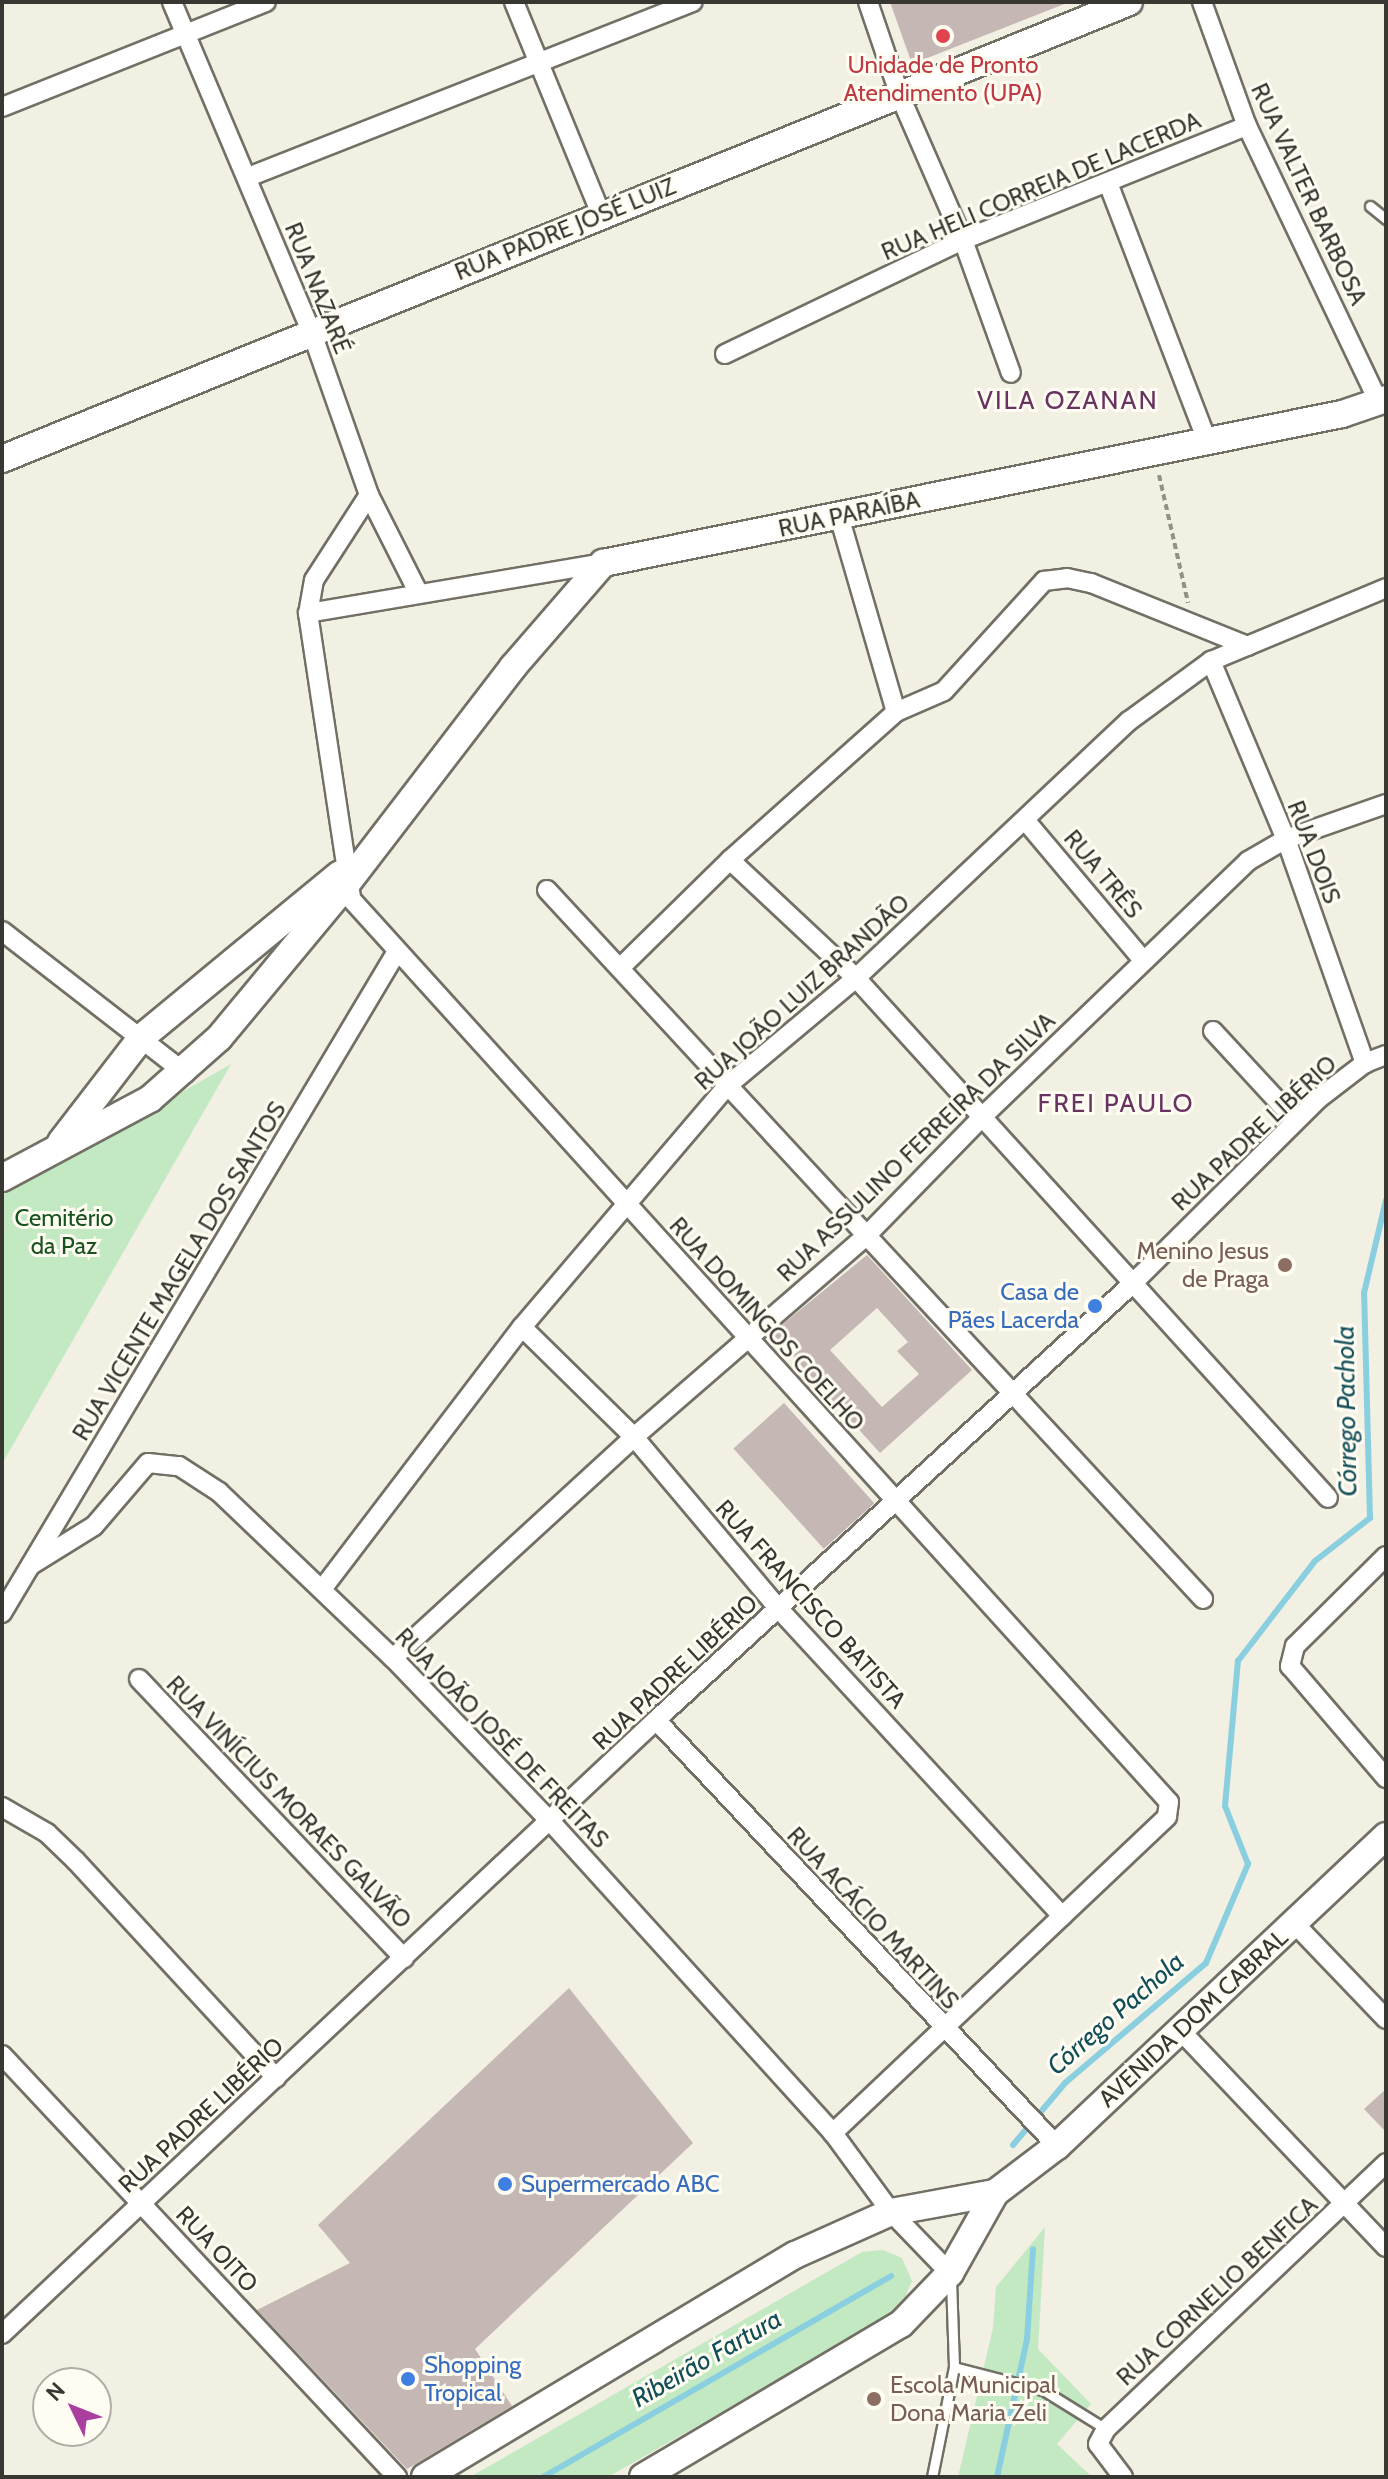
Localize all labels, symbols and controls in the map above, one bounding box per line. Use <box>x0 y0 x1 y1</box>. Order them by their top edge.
marker: Unidade de Pronto Atendimento (UPA) <box>932 25 954 47</box>
place label: Unidade de Pronto Atendimento (UPA) <box>843 51 1043 107</box>
street label: RUA VALTER BARBOSA <box>1245 78 1373 310</box>
street label: RUA HELI CORREIA DE LACERDA <box>877 106 1205 266</box>
street label: RUA PADRE JOSÉ LUIZ <box>450 172 680 286</box>
street label: RUA NAZARÉ <box>279 218 357 358</box>
district label: VILA OZANAN <box>977 385 1159 417</box>
street label: RUA PARAÍBA <box>776 485 922 543</box>
street label: RUA DOIS <box>1281 797 1347 907</box>
street label: RUA TRÊS <box>1058 824 1148 924</box>
street label: RUA JOÃO LUIZ BRANDÃO <box>689 888 915 1096</box>
street label: RUA ASSULINO FERREIRA DA SILVA <box>771 1006 1061 1288</box>
street label: RUA PADRE LIBÉRIO <box>1166 1049 1342 1217</box>
district label: FREI PAULO <box>1038 1088 1194 1120</box>
street label: RUA VICENTE MAGELA DOS SANTOS <box>66 1096 292 1446</box>
park label: Cemitério da Paz <box>14 1204 114 1260</box>
street label: RUA DOMINGOS COELHO <box>663 1211 871 1437</box>
place label: Menino Jesus de Praga <box>1136 1237 1269 1293</box>
marker: Menino Jesus de Praga <box>1276 1256 1294 1274</box>
place label: Casa de Pães Lacerda <box>948 1278 1079 1334</box>
marker: Casa de Pães Lacerda <box>1086 1297 1104 1315</box>
water label: Córrego Pachola <box>1330 1325 1364 1497</box>
street label: RUA FRANCISCO BATISTA <box>710 1494 912 1714</box>
street label: RUA PADRE LIBÉRIO <box>587 1588 763 1756</box>
street label: RUA JOÃO JOSÉ DE FREITAS <box>389 1622 615 1854</box>
street label: RUA VINÍCIUS MORAES GALVÃO <box>161 1670 417 1934</box>
street label: RUA ACÁCIO MARTINS <box>781 1821 965 2015</box>
street label: AVENIDA DOM CABRAL <box>1093 1923 1293 2113</box>
water label: Córrego Pachola <box>1041 1946 1191 2082</box>
street label: RUA PADRE LIBÉRIO <box>113 2031 289 2199</box>
place label: Supermercado ABC <box>521 2170 720 2198</box>
marker: Supermercado ABC <box>496 2175 514 2193</box>
street label: RUA CORNELIO BENFICA <box>1111 2190 1323 2392</box>
street label: RUA OITO <box>170 2200 264 2298</box>
water label: Ribeirão Fartura <box>627 2304 787 2414</box>
place label: Shopping Tropical <box>424 2351 521 2407</box>
north arrow <box>32 2367 112 2447</box>
marker: Shopping Tropical <box>399 2370 417 2388</box>
place label: Escola Municipal Dona Maria Zeli <box>890 2371 1056 2427</box>
text: N <box>40 2377 71 2407</box>
marker: Escola Municipal Dona Maria Zeli <box>865 2390 883 2408</box>

